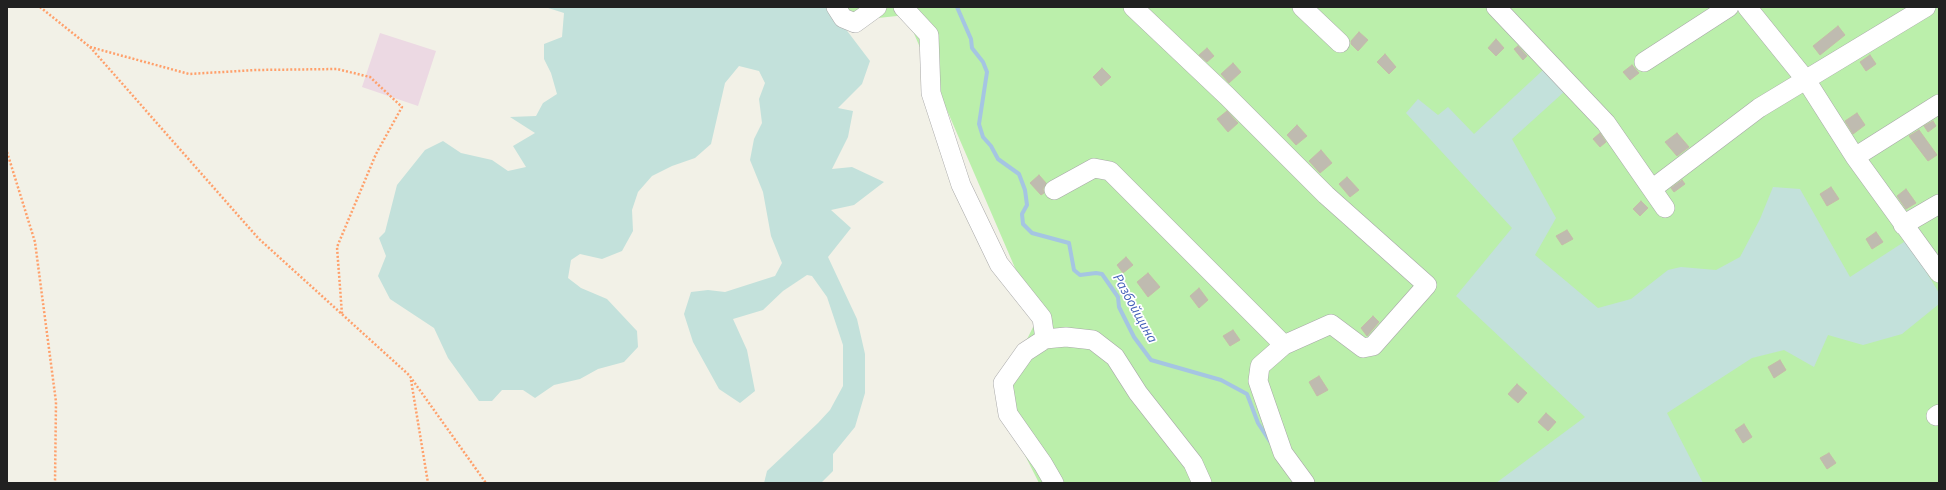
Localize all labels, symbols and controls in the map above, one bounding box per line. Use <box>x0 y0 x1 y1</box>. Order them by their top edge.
water label: Разбойщина <box>1108 271 1160 347</box>

